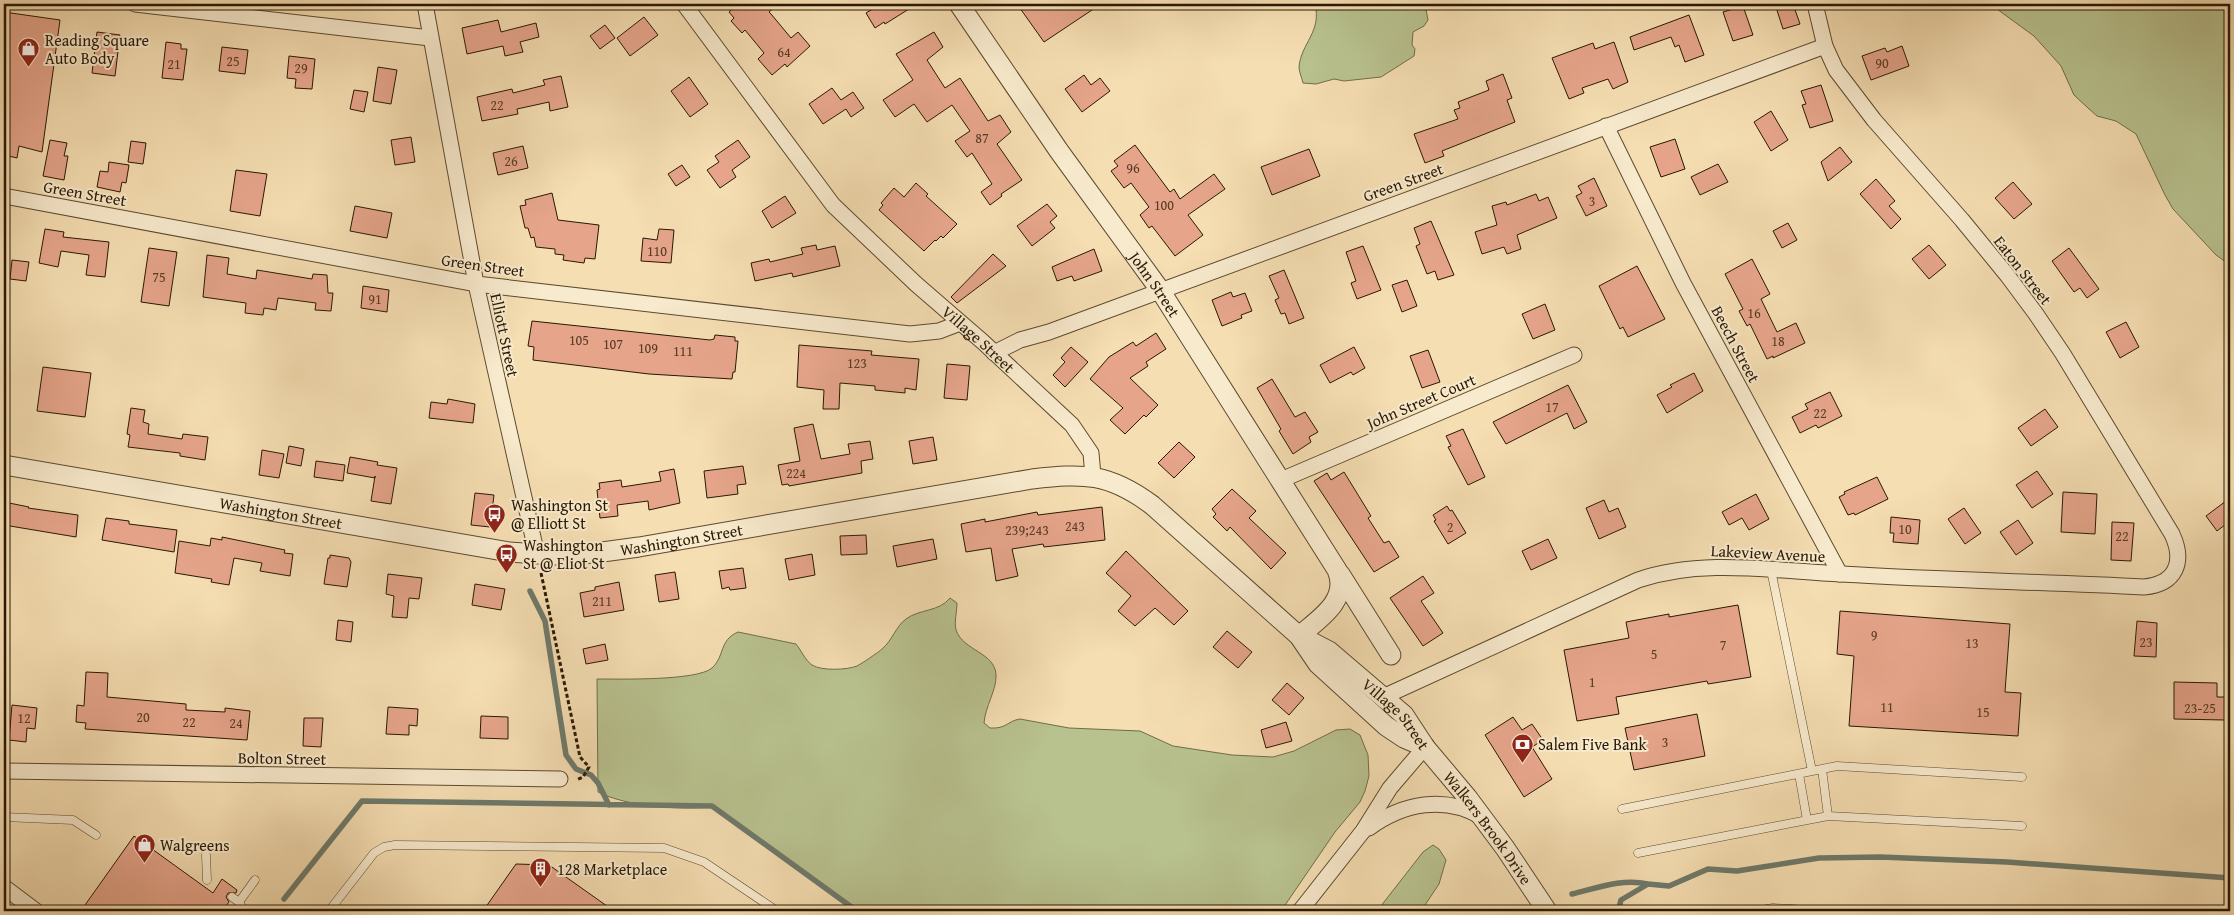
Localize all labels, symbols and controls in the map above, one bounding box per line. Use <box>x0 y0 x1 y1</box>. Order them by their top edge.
place label: Reading Square Auto Body <box>45 28 149 70</box>
shop icon: Reading Square Auto Body <box>17 37 41 68</box>
house number: 64 <box>777 42 791 62</box>
house number: 25 <box>226 51 240 71</box>
house number: 90 <box>1875 53 1889 73</box>
house number: 21 <box>167 54 181 74</box>
house number: 29 <box>294 58 308 78</box>
house number: 22 <box>490 95 504 115</box>
house number: 87 <box>975 128 989 148</box>
house number: 26 <box>504 151 518 171</box>
street label: Green Street <box>1360 156 1447 208</box>
house number: 96 <box>1126 158 1140 178</box>
street label: Green Street <box>42 174 129 212</box>
house number: 3 <box>1589 191 1595 211</box>
house number: 100 <box>1154 195 1174 215</box>
street label: Eaton Street <box>1988 230 2058 310</box>
house number: 110 <box>647 241 667 261</box>
street label: John Street <box>1123 245 1186 322</box>
street label: Green Street <box>440 247 527 283</box>
house number: 75 <box>152 267 166 287</box>
house number: 91 <box>368 289 382 309</box>
street label: Elliott Street <box>484 291 526 379</box>
street label: Village Street <box>937 300 1021 378</box>
street label: Beech Street <box>1706 301 1766 387</box>
house number: 16 <box>1747 303 1761 323</box>
house number: 105 <box>569 330 589 350</box>
house number: 18 <box>1771 331 1785 351</box>
house number: 107 <box>603 334 623 354</box>
house number: 109 <box>638 338 658 358</box>
house number: 111 <box>673 341 693 361</box>
house number: 123 <box>847 353 867 373</box>
street label: John Street Court <box>1361 367 1480 436</box>
house number: 17 <box>1545 397 1559 417</box>
house number: 22 <box>1813 403 1827 423</box>
house number: 224 <box>786 463 806 483</box>
street label: Washington Street <box>218 490 344 535</box>
place label: Washington St @ Elliott St <box>511 493 608 535</box>
bus stop icon: Washington St @ Elliott St <box>483 502 507 533</box>
house number: 243 <box>1065 516 1085 536</box>
street label: Washington Street <box>618 517 745 561</box>
house number: 2 <box>1447 517 1453 537</box>
house number: 10 <box>1898 519 1912 539</box>
house number: 239;243 <box>1005 520 1049 540</box>
house number: 22 <box>2115 526 2129 546</box>
place label: Washington St @ Eliot St <box>523 533 605 575</box>
street label: Lakeview Avenue <box>1710 538 1826 568</box>
bus stop icon: Washington St @ Eliot St <box>495 542 519 573</box>
house number: 211 <box>592 591 612 611</box>
house number: 9 <box>1871 625 1878 645</box>
house number: 23 <box>2139 632 2153 652</box>
house number: 13 <box>1965 633 1979 653</box>
house number: 7 <box>1720 635 1727 655</box>
house number: 5 <box>1651 644 1657 664</box>
street label: Village Street <box>1357 672 1436 755</box>
house number: 1 <box>1589 672 1595 692</box>
house number: 11 <box>1880 697 1894 717</box>
house number: 23-25 <box>2184 698 2216 718</box>
house number: 15 <box>1976 702 1990 722</box>
house number: 20 <box>136 707 150 727</box>
house number: 12 <box>17 708 31 728</box>
house number: 22 <box>182 712 196 732</box>
house number: 24 <box>229 713 243 733</box>
bank icon: Salem Five Bank <box>1510 732 1534 763</box>
place label: Salem Five Bank <box>1538 732 1648 756</box>
house number: 3 <box>1662 732 1668 752</box>
street label: Bolton Street <box>238 745 327 771</box>
street label: Walkers Brook Drive <box>1438 766 1538 889</box>
shop icon: Walgreens <box>132 833 156 864</box>
place label: Walgreens <box>160 833 230 857</box>
building icon: 128 Marketplace <box>529 857 553 888</box>
place label: 128 Marketplace <box>557 857 667 881</box>

